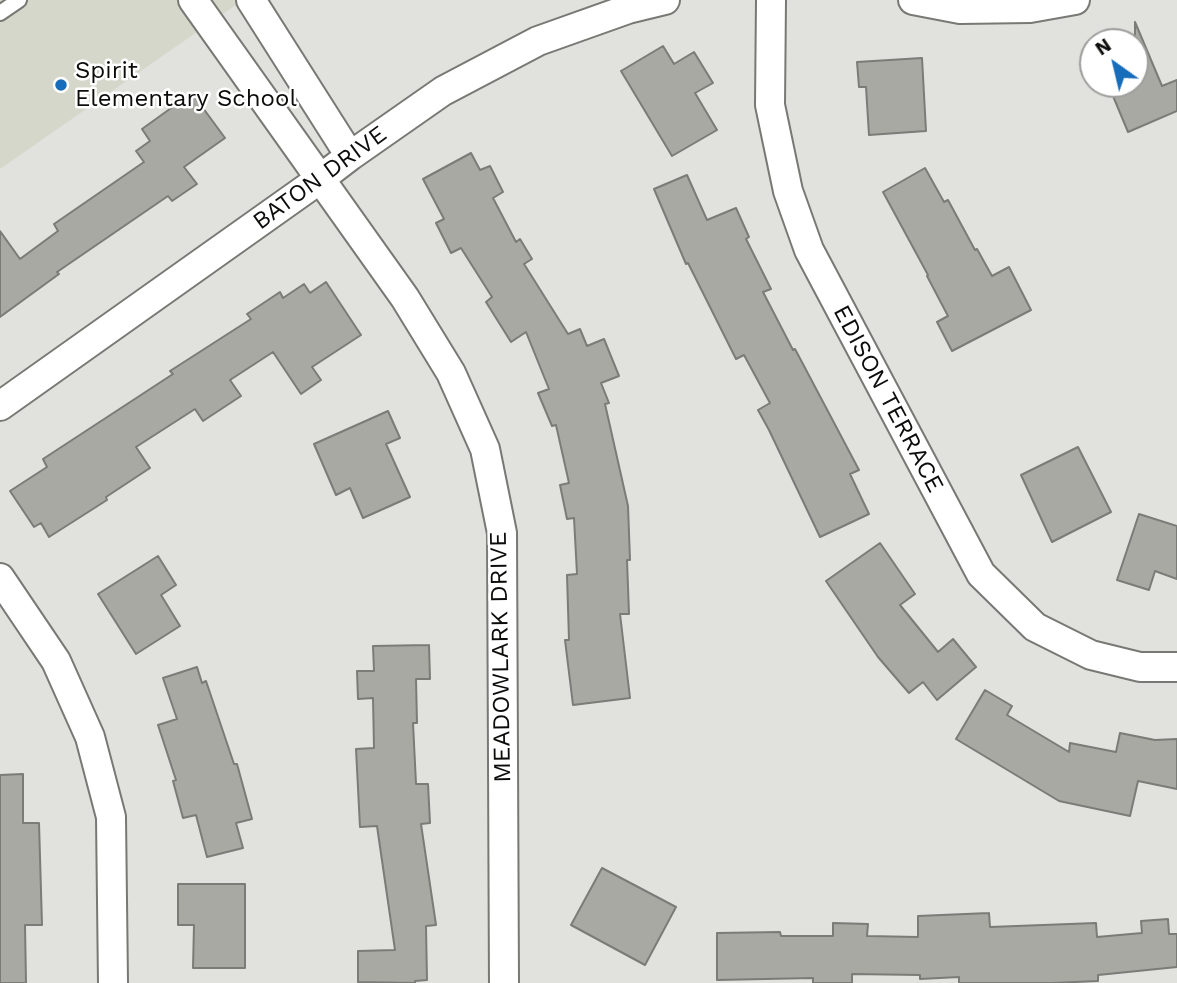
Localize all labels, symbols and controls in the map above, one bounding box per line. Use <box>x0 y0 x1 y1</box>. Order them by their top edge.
north arrow <box>1079 28 1149 98</box>
text: N <box>1091 33 1115 60</box>
place label: Spirit Elementary School <box>75 57 297 113</box>
marker: Spirit Elementary School <box>53 77 69 93</box>
street label: BATON DRIVE <box>248 120 392 236</box>
street label: EDISON TERRACE <box>827 301 949 497</box>
street label: MEADOWLARK DRIVE <box>484 531 518 783</box>

